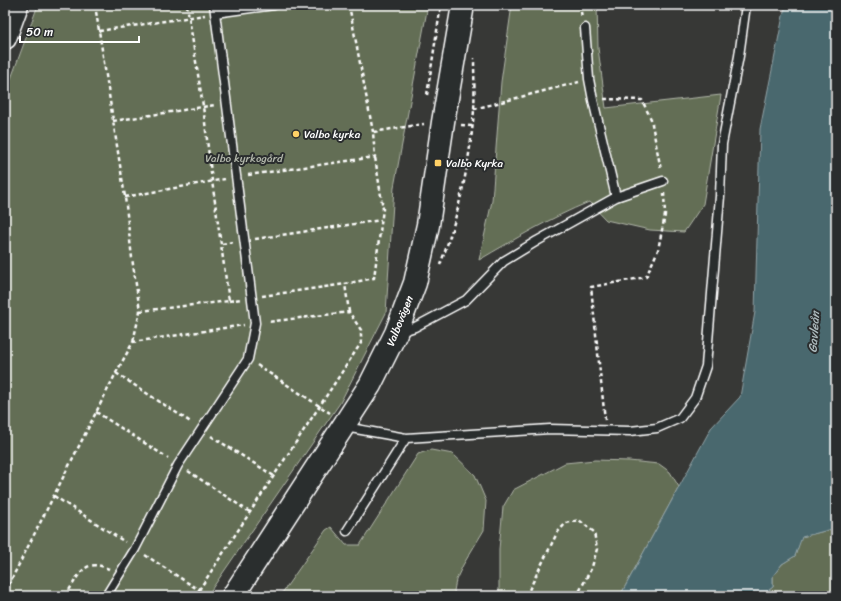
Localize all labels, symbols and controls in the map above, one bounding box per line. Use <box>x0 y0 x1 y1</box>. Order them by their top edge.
scale bar <box>20 18 139 44</box>
text: 50 m <box>26 21 53 43</box>
place label: Valbo kyrka <box>304 125 361 144</box>
marker: Valbo kyrka <box>291 129 301 139</box>
park label: Valbo kyrkogård <box>205 149 284 168</box>
place label: Valbo Kyrka <box>446 154 503 173</box>
marker: Valbo Kyrka <box>433 158 443 168</box>
street label: Valbovägen <box>381 293 419 349</box>
water label: Gavleån <box>802 309 827 353</box>

